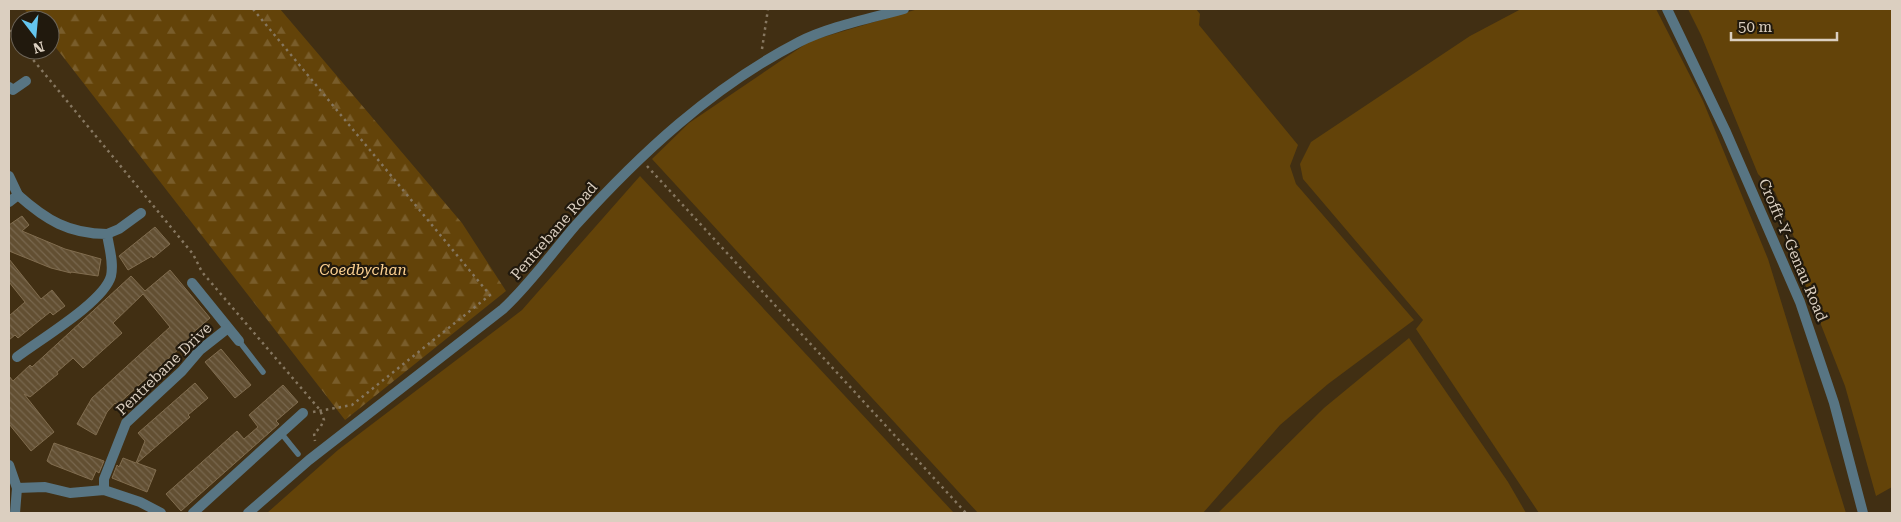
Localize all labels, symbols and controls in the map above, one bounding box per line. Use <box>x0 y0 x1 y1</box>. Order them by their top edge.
north arrow <box>10 10 60 60</box>
scale bar <box>1731 10 1837 42</box>
text: 50 m <box>1738 18 1773 36</box>
text: N <box>31 38 46 57</box>
street label: Crofft-Y-Genau Road <box>1755 176 1831 324</box>
street label: Pentrebane Road <box>507 178 601 283</box>
park label: Coedbychan <box>319 261 407 279</box>
street label: Pentrebane Drive <box>113 319 215 419</box>

